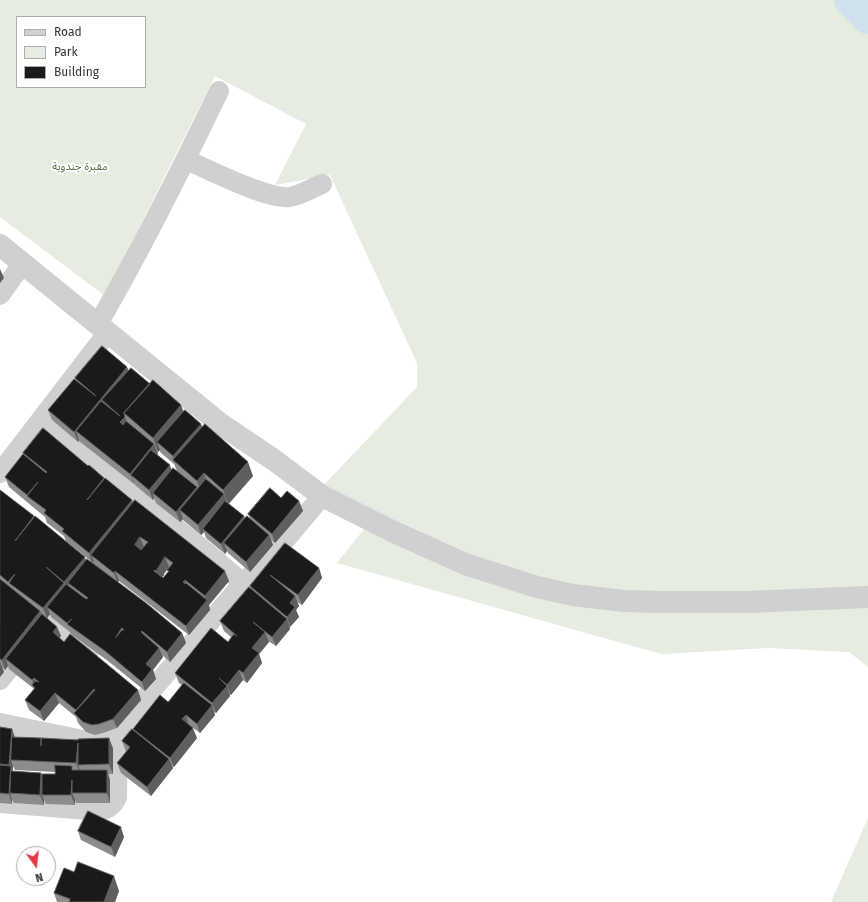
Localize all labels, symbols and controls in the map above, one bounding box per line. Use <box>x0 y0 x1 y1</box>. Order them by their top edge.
legend <box>16 16 146 88</box>
text: Road <box>54 25 82 39</box>
text: Park <box>54 45 78 59</box>
text: Building <box>54 65 99 79</box>
park label: مقبرة جندوبة <box>52 160 108 174</box>
north arrow <box>16 846 56 886</box>
text: N <box>34 870 44 884</box>

